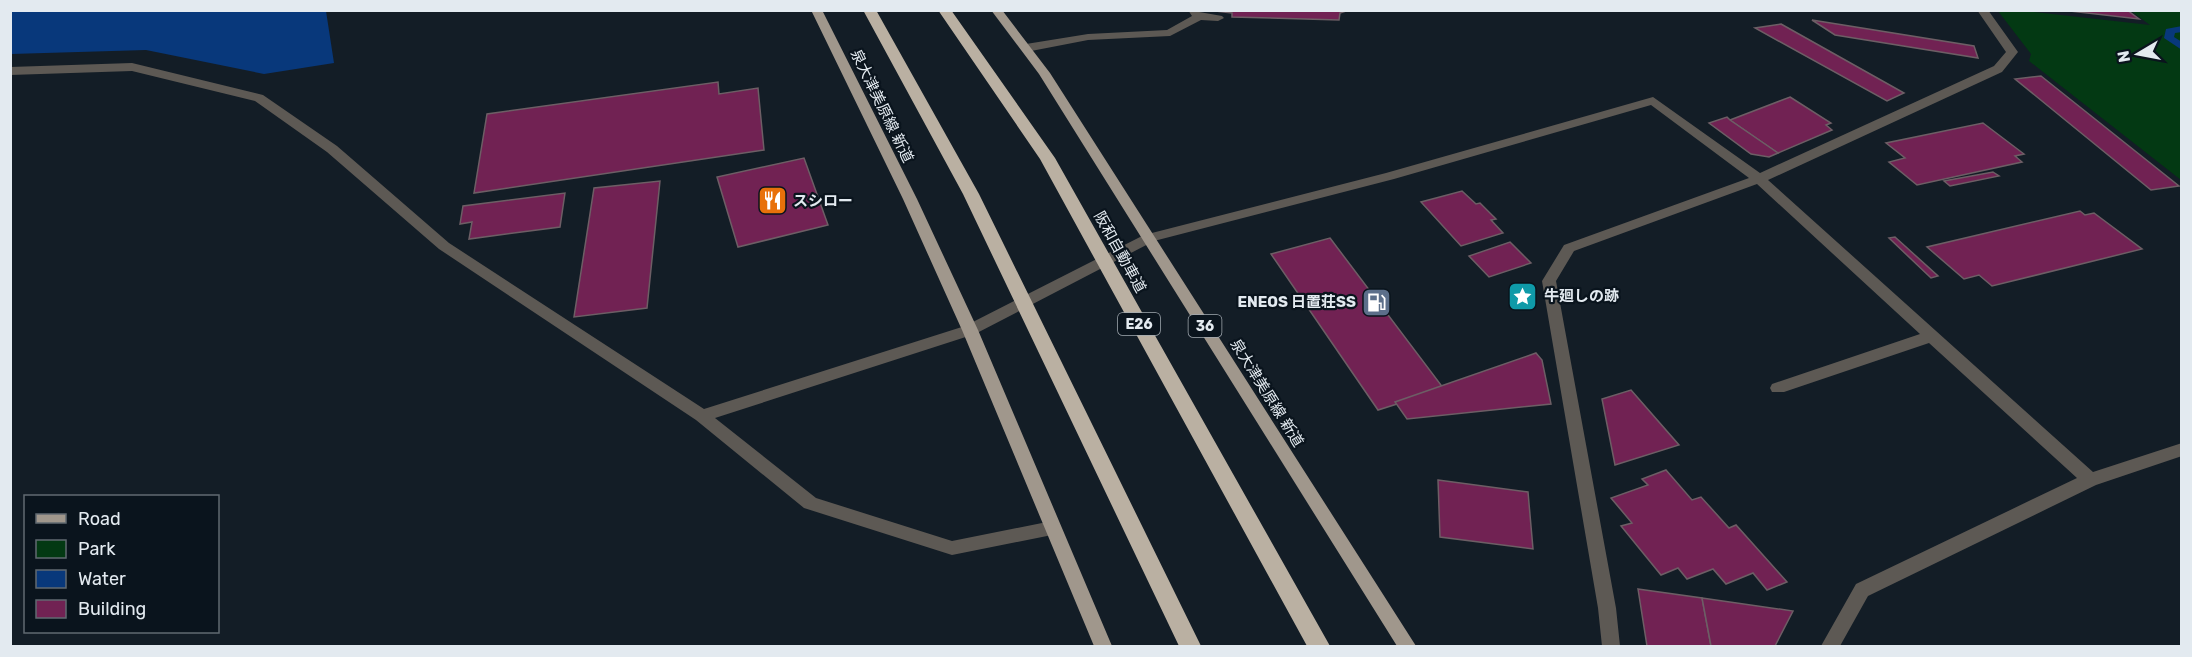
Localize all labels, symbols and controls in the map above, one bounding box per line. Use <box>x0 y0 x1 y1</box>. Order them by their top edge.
north arrow <box>2108 24 2168 84</box>
street label: 泉大津美原線 新道 <box>847 46 917 166</box>
text: N <box>2113 49 2134 64</box>
restaurant icon: スシロー <box>756 185 788 217</box>
place label: スシロー <box>793 192 853 210</box>
street label: 阪和自動車道 <box>1090 208 1150 296</box>
place icon: 牛廻しの跡 <box>1507 280 1539 312</box>
fuel station icon: ENEOS 日置荘SS <box>1361 286 1393 318</box>
place label: 牛廻しの跡 <box>1544 287 1619 305</box>
place label: ENEOS 日置荘SS <box>1237 293 1356 311</box>
road number: E26 <box>1118 313 1160 335</box>
road number: 36 <box>1188 315 1222 337</box>
street label: 泉大津美原線 新道 <box>1227 336 1307 450</box>
legend <box>24 495 219 633</box>
text: Road <box>78 508 121 530</box>
text: Park <box>78 538 116 560</box>
text: Water <box>78 568 126 590</box>
text: Building <box>78 598 146 620</box>

